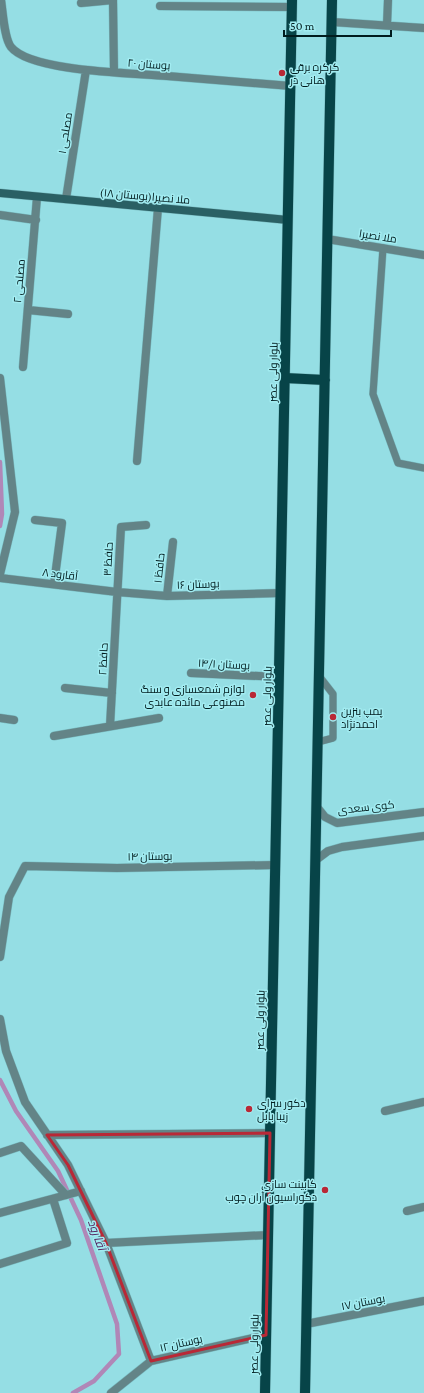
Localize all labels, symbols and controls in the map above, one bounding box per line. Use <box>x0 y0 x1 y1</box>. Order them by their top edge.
scale bar <box>284 12 391 38</box>
text: 50 m <box>290 19 315 33</box>
street label: بوستان ۲۰ <box>127 57 171 72</box>
place label: کرکره برقی هانی در <box>289 61 339 87</box>
marker: کرکره برقی هانی در <box>277 68 287 78</box>
street label: مصلحی ۱ <box>56 111 75 155</box>
street label: ملا نصیرا(بوستان ۱۸) <box>99 186 191 207</box>
street label: ملا نصیرا <box>358 227 398 246</box>
street label: مصلحی ۲ <box>11 259 28 304</box>
street label: بلوار ولی عصر <box>266 342 281 403</box>
street label: حافظ ۳ <box>101 542 115 576</box>
street label: حافظ ۱ <box>151 552 167 584</box>
street label: آقارود ۸ <box>41 566 79 583</box>
street label: بوستان ۱۶ <box>176 577 220 592</box>
street label: حافظ ۲ <box>96 642 110 676</box>
street label: بوستان ۱۴/۱ <box>198 657 250 672</box>
street label: بلوار ولی عصر <box>260 666 275 727</box>
place label: لوازم شمعسازی و سنگ مصنوعی مائده عابدی <box>140 683 245 709</box>
marker: لوازم شمعسازی و سنگ مصنوعی مائده عابدی <box>248 690 258 700</box>
place label: پمپ بنزین احمدنژاد <box>341 705 383 731</box>
marker: پمپ بنزین احمدنژاد <box>328 712 338 722</box>
street label: کوی سعدی <box>337 798 395 817</box>
street label: بوستان ۱۴ <box>127 850 173 863</box>
street label: بلوار ولی عصر <box>253 990 268 1051</box>
place label: دکور سرای زیبا بابل <box>257 1097 306 1123</box>
marker: دکور سرای زیبا بابل <box>244 1104 254 1114</box>
place label: کابینت سازی دکوراسیون آران چوب <box>225 1178 317 1204</box>
marker: کابینت سازی دکوراسیون آران چوب <box>320 1185 330 1195</box>
water label: آقا رود <box>85 1218 110 1255</box>
street label: بوستان ۱۷ <box>340 1292 386 1313</box>
street label: بلوار ولی عصر <box>247 1314 262 1375</box>
street label: بوستان ۱۲ <box>158 1332 204 1355</box>

